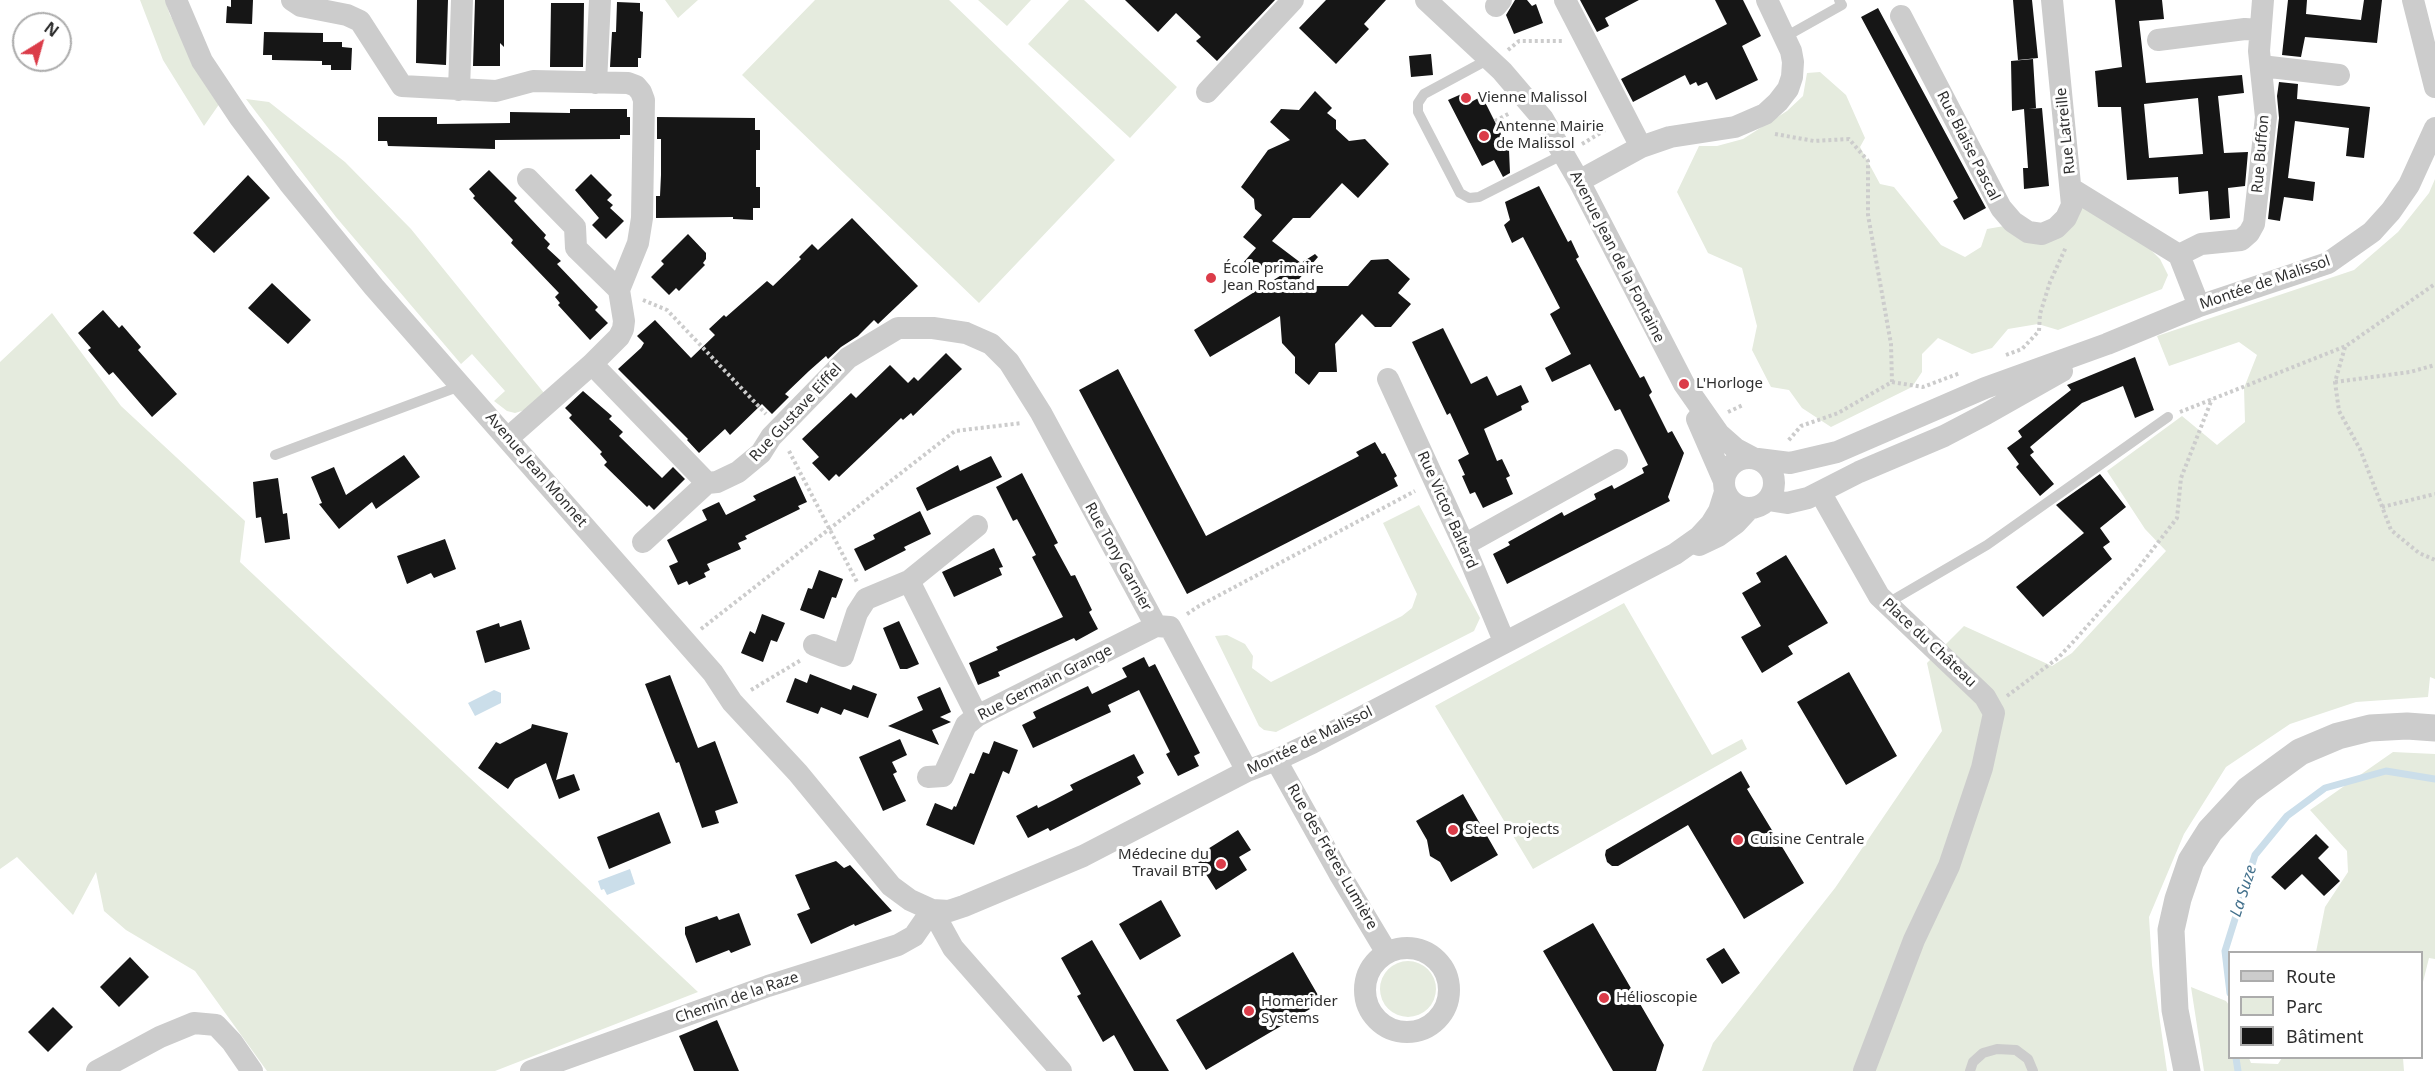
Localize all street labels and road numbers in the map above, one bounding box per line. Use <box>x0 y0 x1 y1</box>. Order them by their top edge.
street label: Rue Latreille <box>2052 87 2080 175</box>
street label: Rue Blaise Pascal <box>1933 88 2003 204</box>
street label: Rue Buffon <box>2249 114 2273 194</box>
street label: Avenue Jean de la Fontaine <box>1566 168 1668 346</box>
street label: Montée de Malissol <box>2197 252 2333 314</box>
street label: Rue Gustave Eiffel <box>746 360 846 466</box>
street label: Avenue Jean Monnet <box>481 409 591 531</box>
street label: Rue Victor Baltard <box>1413 449 1481 571</box>
street label: Rue Tony Garnier <box>1081 500 1155 614</box>
street label: Place du Château <box>1878 595 1980 691</box>
street label: Rue Germain Grange <box>975 641 1115 725</box>
street label: Montée de Malissol <box>1245 703 1375 779</box>
street label: Rue des Frères Lumière <box>1283 781 1381 933</box>
street label: Chemin de la Raze <box>673 968 801 1028</box>

